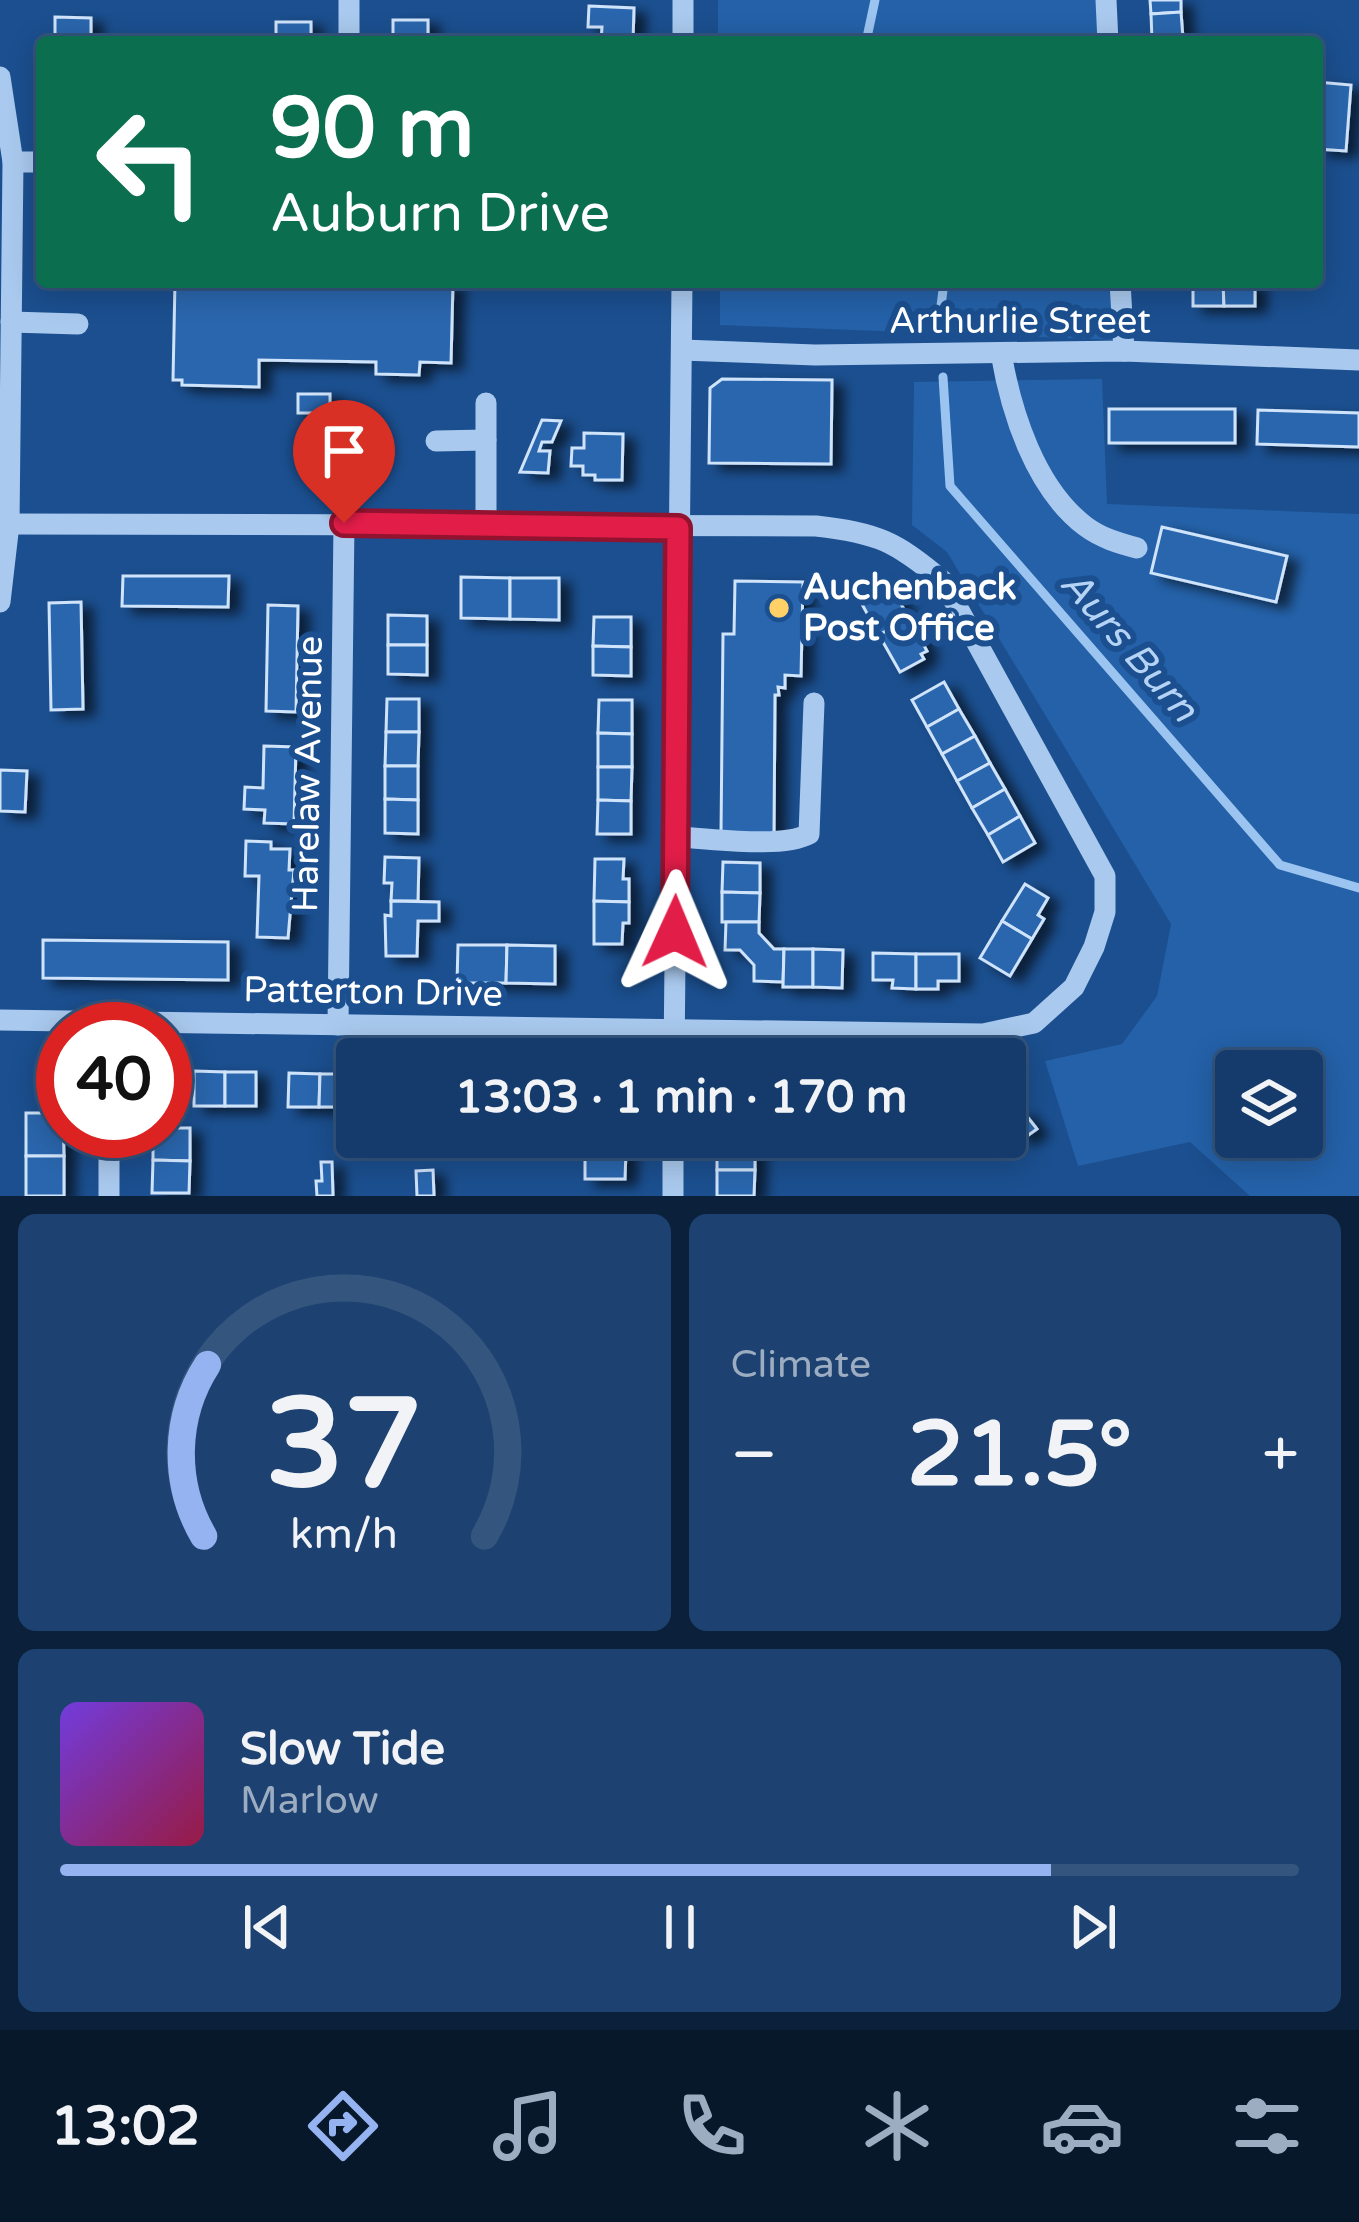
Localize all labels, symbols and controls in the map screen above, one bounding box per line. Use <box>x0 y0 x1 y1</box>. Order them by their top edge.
text: 90 m <box>270 79 474 180</box>
icon: left <box>72 84 228 240</box>
text: Auburn Drive <box>270 181 610 246</box>
street label: Arthurlie Street <box>889 300 1151 343</box>
pin <box>293 400 395 523</box>
icon: arrive <box>311 418 377 484</box>
water label: Aurs Burn <box>1050 561 1208 732</box>
place label: Auchenback Post Office <box>803 566 1016 650</box>
marker: Auchenback Post Office <box>766 595 792 621</box>
street label: Harelaw Avenue <box>284 635 332 913</box>
position arrow <box>612 869 738 995</box>
street label: Patterton Drive <box>243 968 503 1016</box>
speed limit sign: 40 <box>36 1002 192 1158</box>
map controls <box>1215 1050 1323 1158</box>
button: layers <box>1215 1050 1323 1158</box>
text: 13:03 · 1 min · 170 m <box>455 1071 907 1125</box>
text: Climate <box>731 1341 871 1388</box>
text: 37 <box>266 1370 423 1521</box>
text: 21.5° <box>907 1401 1132 1510</box>
text: − <box>731 1415 778 1495</box>
text: + <box>1262 1415 1299 1495</box>
text: km/h <box>290 1508 398 1559</box>
text: Slow Tide <box>240 1723 445 1777</box>
text: Marlow <box>240 1777 379 1824</box>
icon: previous <box>234 1894 300 1960</box>
icon: pause <box>647 1894 713 1960</box>
icon: next <box>1060 1894 1126 1960</box>
icon: directions <box>301 2084 385 2168</box>
icon: music <box>486 2084 570 2168</box>
icon: phone <box>670 2084 754 2168</box>
icon: climate <box>855 2084 939 2168</box>
icon: car <box>1040 2084 1124 2168</box>
icon: filters <box>1225 2084 1309 2168</box>
text: 13:02 <box>50 2094 200 2159</box>

